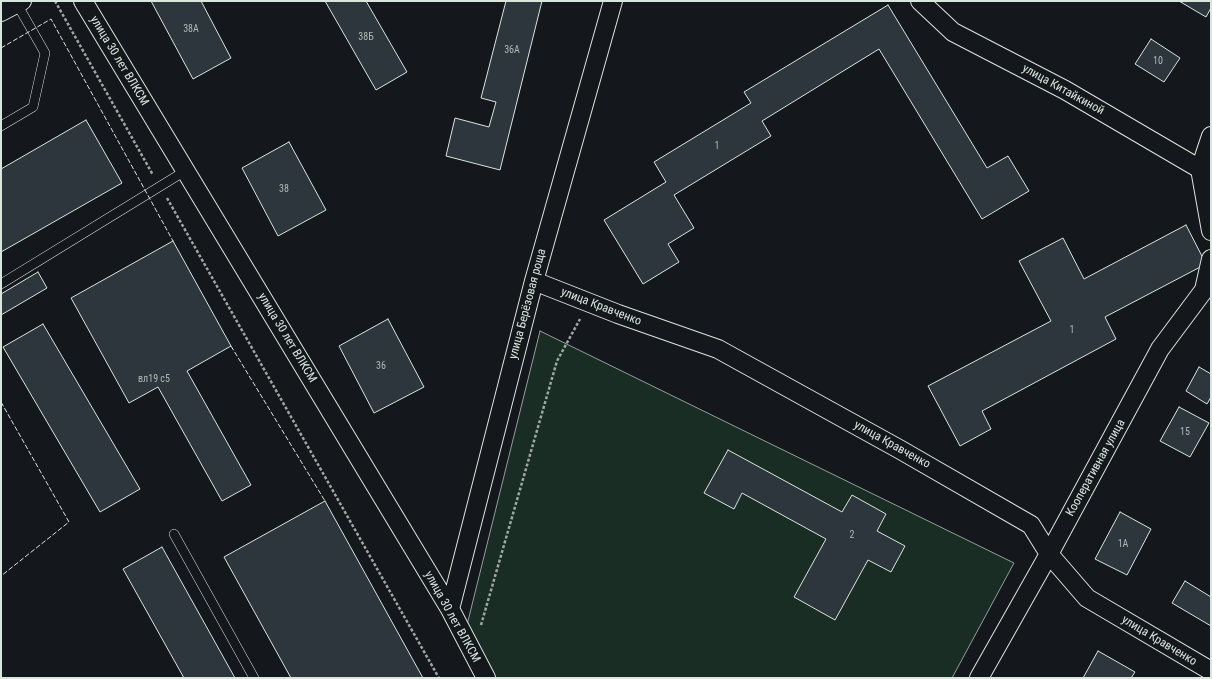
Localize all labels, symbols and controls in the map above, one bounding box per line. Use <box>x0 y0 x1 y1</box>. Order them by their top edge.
street label: улица 30 лет ВЛКСМ <box>86 13 152 109</box>
house number: 38А <box>183 23 199 35</box>
house number: 38Б <box>358 31 374 43</box>
house number: 36А <box>504 44 520 56</box>
house number: 10 <box>1153 55 1163 67</box>
street label: улица Китайкиной <box>1020 62 1106 118</box>
house number: 1 <box>715 140 719 152</box>
house number: 38 <box>279 183 289 195</box>
street label: улица Берёзовая роща <box>506 247 550 361</box>
street label: улица Кравченко <box>559 285 643 329</box>
street label: улица 30 лет ВЛКСМ <box>254 290 320 386</box>
house number: 1 <box>1070 324 1074 336</box>
house number: 36 <box>376 360 386 372</box>
house number: вл19 с5 <box>138 373 170 385</box>
street label: Кооперативная улица <box>1063 417 1129 519</box>
street label: улица Кравченко <box>851 418 933 472</box>
house number: 15 <box>1180 426 1190 438</box>
house number: 2 <box>850 529 854 541</box>
house number: 1А <box>1118 538 1128 550</box>
street label: улица 30 лет ВЛКСМ <box>421 569 483 665</box>
street label: улица Кравченко <box>1119 613 1199 669</box>

